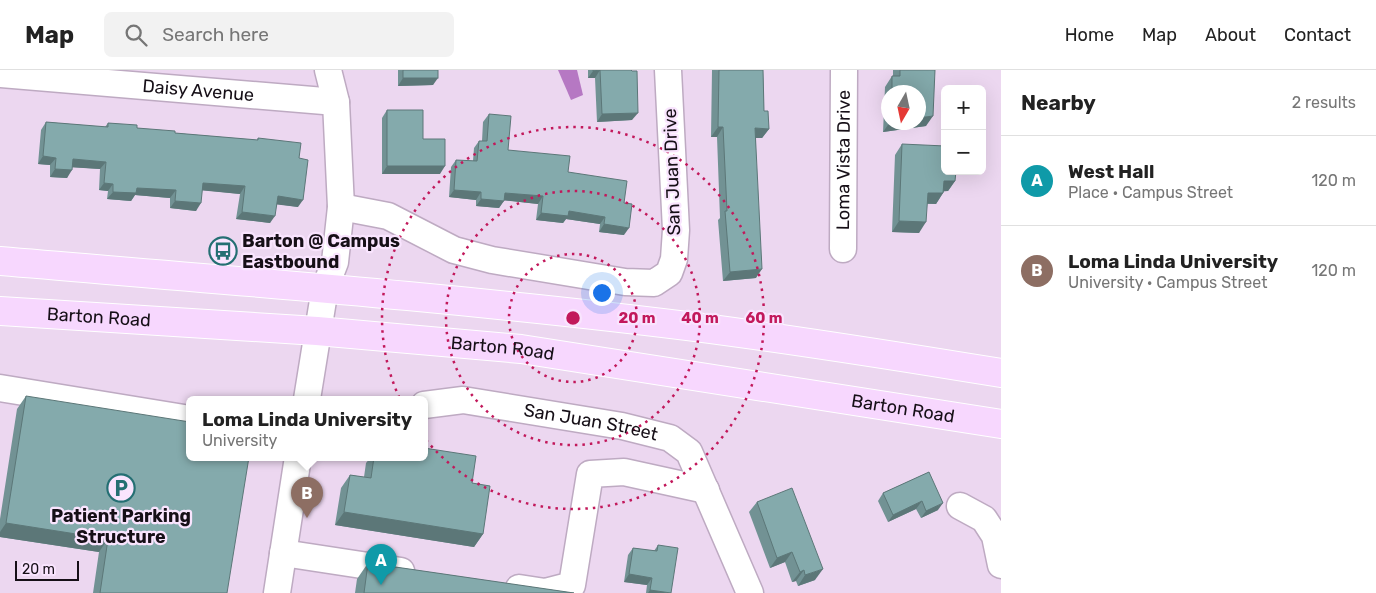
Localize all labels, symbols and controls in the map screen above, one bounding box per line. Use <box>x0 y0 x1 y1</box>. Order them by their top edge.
search box <box>104 12 454 57</box>
text: Map <box>25 21 74 49</box>
icon: search <box>122 21 150 49</box>
text: Search here <box>162 23 269 46</box>
text: Home <box>1065 24 1114 46</box>
text: Map <box>1142 24 1177 46</box>
text: About <box>1205 24 1256 46</box>
text: Contact <box>1284 24 1351 46</box>
street label: Daisy Avenue <box>142 75 255 106</box>
north arrow <box>881 85 926 130</box>
map controls <box>941 85 986 175</box>
button: + <box>941 85 986 130</box>
street label: Loma Vista Drive <box>832 90 855 230</box>
text: Nearby <box>1021 90 1096 115</box>
text: 2 results <box>1292 93 1356 112</box>
street label: San Juan Drive <box>659 108 685 236</box>
button: − <box>941 130 986 175</box>
text: West Hall <box>1068 160 1154 183</box>
text: A <box>1031 171 1043 190</box>
text: 120 m <box>1311 171 1356 190</box>
text: Place · Campus Street <box>1068 183 1233 202</box>
place label: Barton @ Campus Eastbound <box>242 230 400 273</box>
bus stop icon: Barton @ Campus Eastbound <box>208 236 238 266</box>
text: Loma Linda University <box>1068 250 1278 273</box>
text: B <box>1031 261 1043 280</box>
text: 120 m <box>1311 261 1356 280</box>
text: University · Campus Street <box>1068 273 1267 292</box>
your location <box>589 280 615 306</box>
street label: Barton Road <box>46 303 152 331</box>
centre of rings <box>564 309 582 327</box>
text: 20 m <box>619 309 655 327</box>
text: 40 m <box>681 309 719 327</box>
text: 60 m <box>746 309 782 327</box>
street label: Barton Road <box>450 332 556 365</box>
street label: Barton Road <box>850 390 956 428</box>
popup <box>186 396 428 461</box>
street label: San Juan Street <box>522 399 660 446</box>
text: Loma Linda University <box>202 408 412 431</box>
text: University <box>202 431 277 450</box>
parking icon: Patient Parking Structure <box>106 473 136 503</box>
pin: B <box>291 477 323 518</box>
place label: Patient Parking Structure <box>51 505 191 548</box>
pin: A <box>365 544 397 585</box>
scale bar <box>15 558 79 581</box>
text: 20 m <box>22 561 55 578</box>

